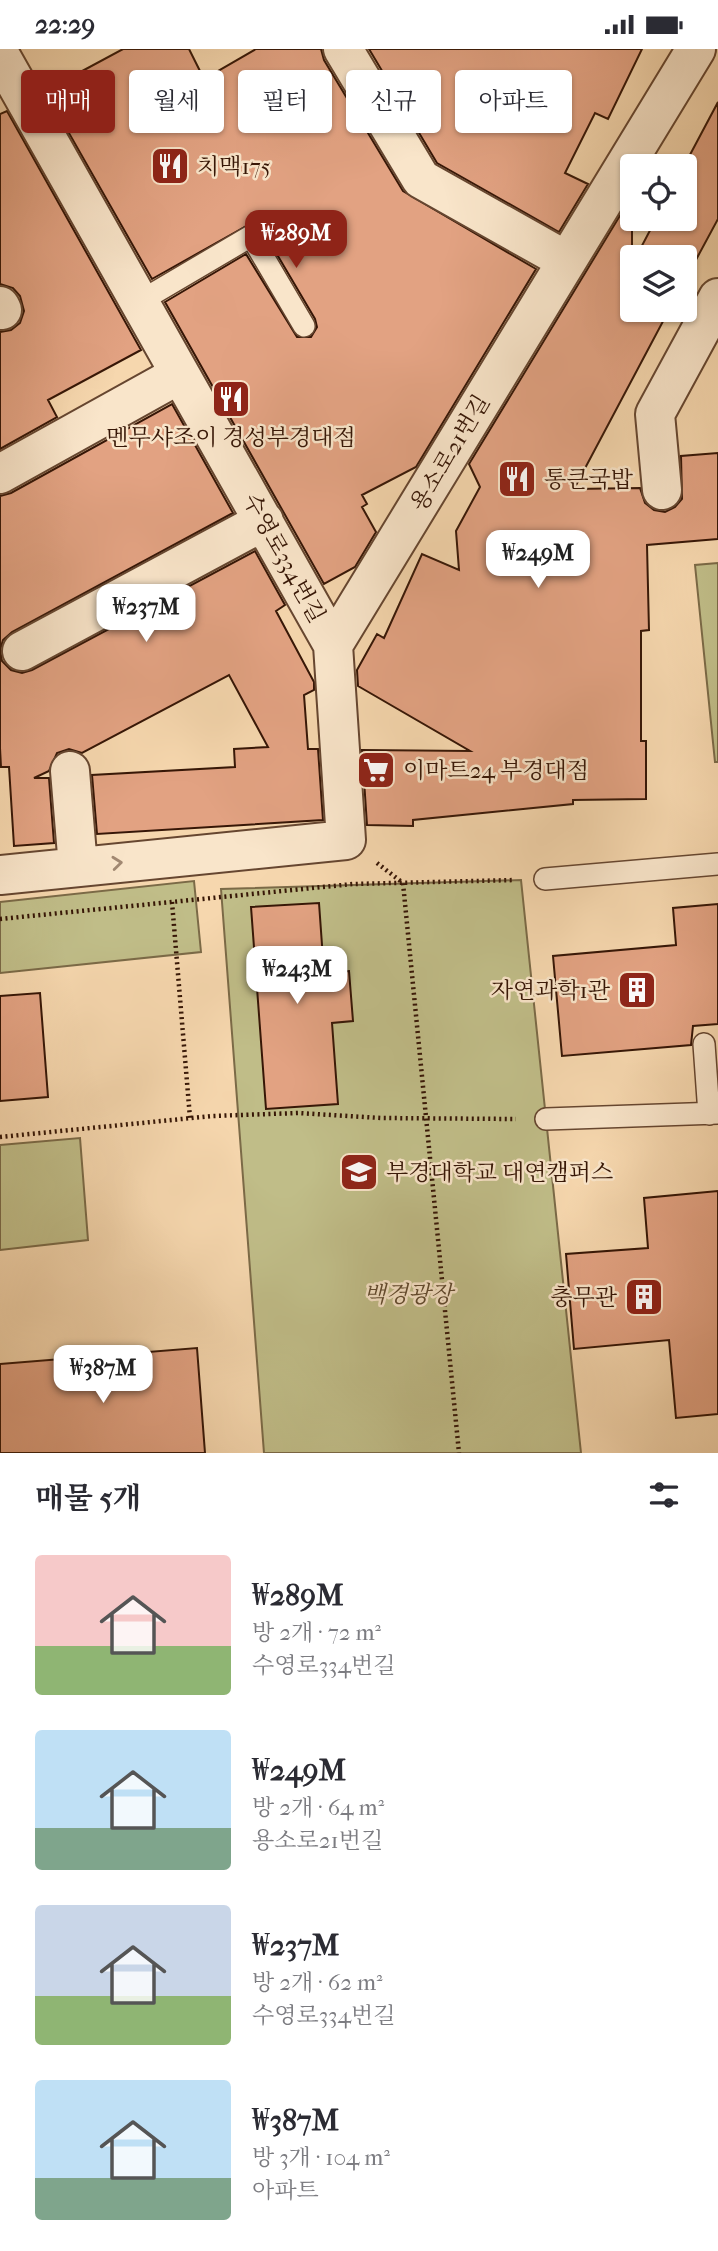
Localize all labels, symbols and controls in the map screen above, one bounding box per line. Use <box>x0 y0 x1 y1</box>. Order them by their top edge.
text: 22:29 <box>35 9 95 40</box>
chip: 매매 <box>21 70 115 133</box>
chip: 월세 <box>129 70 224 133</box>
chip: 필터 <box>238 70 332 133</box>
chip: 신규 <box>346 70 441 133</box>
chip: 아파트 <box>455 70 572 133</box>
restaurant icon: 치맥175 <box>149 145 191 187</box>
place label: 치맥175 <box>197 153 271 180</box>
map controls <box>620 154 697 322</box>
button: locate <box>620 154 697 231</box>
pin: ₩289M <box>247 211 345 270</box>
text: ₩289M <box>261 219 331 246</box>
button: layers <box>620 245 697 322</box>
restaurant icon: 멘무샤조이 경성부경대점 <box>210 378 252 420</box>
street label: 용소로21번길 <box>405 390 495 516</box>
place label: 멘무샤조이 경성부경대점 <box>106 424 356 451</box>
restaurant icon: 통큰국밥 <box>496 458 538 500</box>
place label: 통큰국밥 <box>544 466 634 493</box>
street label: 수영로334번길 <box>237 489 331 627</box>
pin: ₩249M <box>489 531 587 590</box>
text: ₩249M <box>502 539 574 566</box>
pin: ₩237M <box>97 585 195 644</box>
text: ₩237M <box>113 593 179 620</box>
supermarket icon: 이마트24 부경대점 <box>355 749 397 791</box>
place label: 이마트24 부경대점 <box>403 757 589 784</box>
one-way arrow <box>111 856 122 871</box>
pin: ₩243M <box>248 947 346 1006</box>
text: ₩243M <box>262 955 332 982</box>
building icon: 자연과학1관 <box>616 969 658 1011</box>
place label: 자연과학1관 <box>491 977 611 1004</box>
school or university icon: 부경대학교 대연캠퍼스 <box>338 1151 380 1193</box>
place label: 부경대학교 대연캠퍼스 <box>386 1159 613 1186</box>
building icon: 충무관 <box>623 1276 665 1318</box>
park label: 백경광장 <box>364 1281 456 1308</box>
place label: 충무관 <box>550 1284 618 1311</box>
pin: ₩387M <box>54 1345 152 1405</box>
text: ₩387M <box>70 1354 136 1381</box>
icon: filters <box>645 1476 683 1514</box>
text: 매물 5개 <box>35 1481 141 1516</box>
text: ₩289M <box>252 1578 343 1613</box>
icon: home <box>91 1583 175 1667</box>
text: 방 2개 · 72 m² <box>252 1619 381 1646</box>
text: 수영로334번길 <box>252 1652 396 1679</box>
text: ₩249M <box>252 1753 346 1788</box>
icon: home <box>91 1758 175 1842</box>
text: 방 2개 · 64 m² <box>252 1794 384 1821</box>
text: 용소로21번길 <box>252 1827 383 1854</box>
text: ₩237M <box>252 1928 339 1963</box>
icon: home <box>91 1933 175 2017</box>
text: 방 2개 · 62 m² <box>252 1969 383 1996</box>
text: 수영로334번길 <box>252 2002 396 2029</box>
text: ₩387M <box>252 2103 339 2138</box>
icon: home <box>91 2108 175 2192</box>
text: 방 3개 · 104 m² <box>252 2144 390 2171</box>
text: 아파트 <box>252 2177 319 2204</box>

